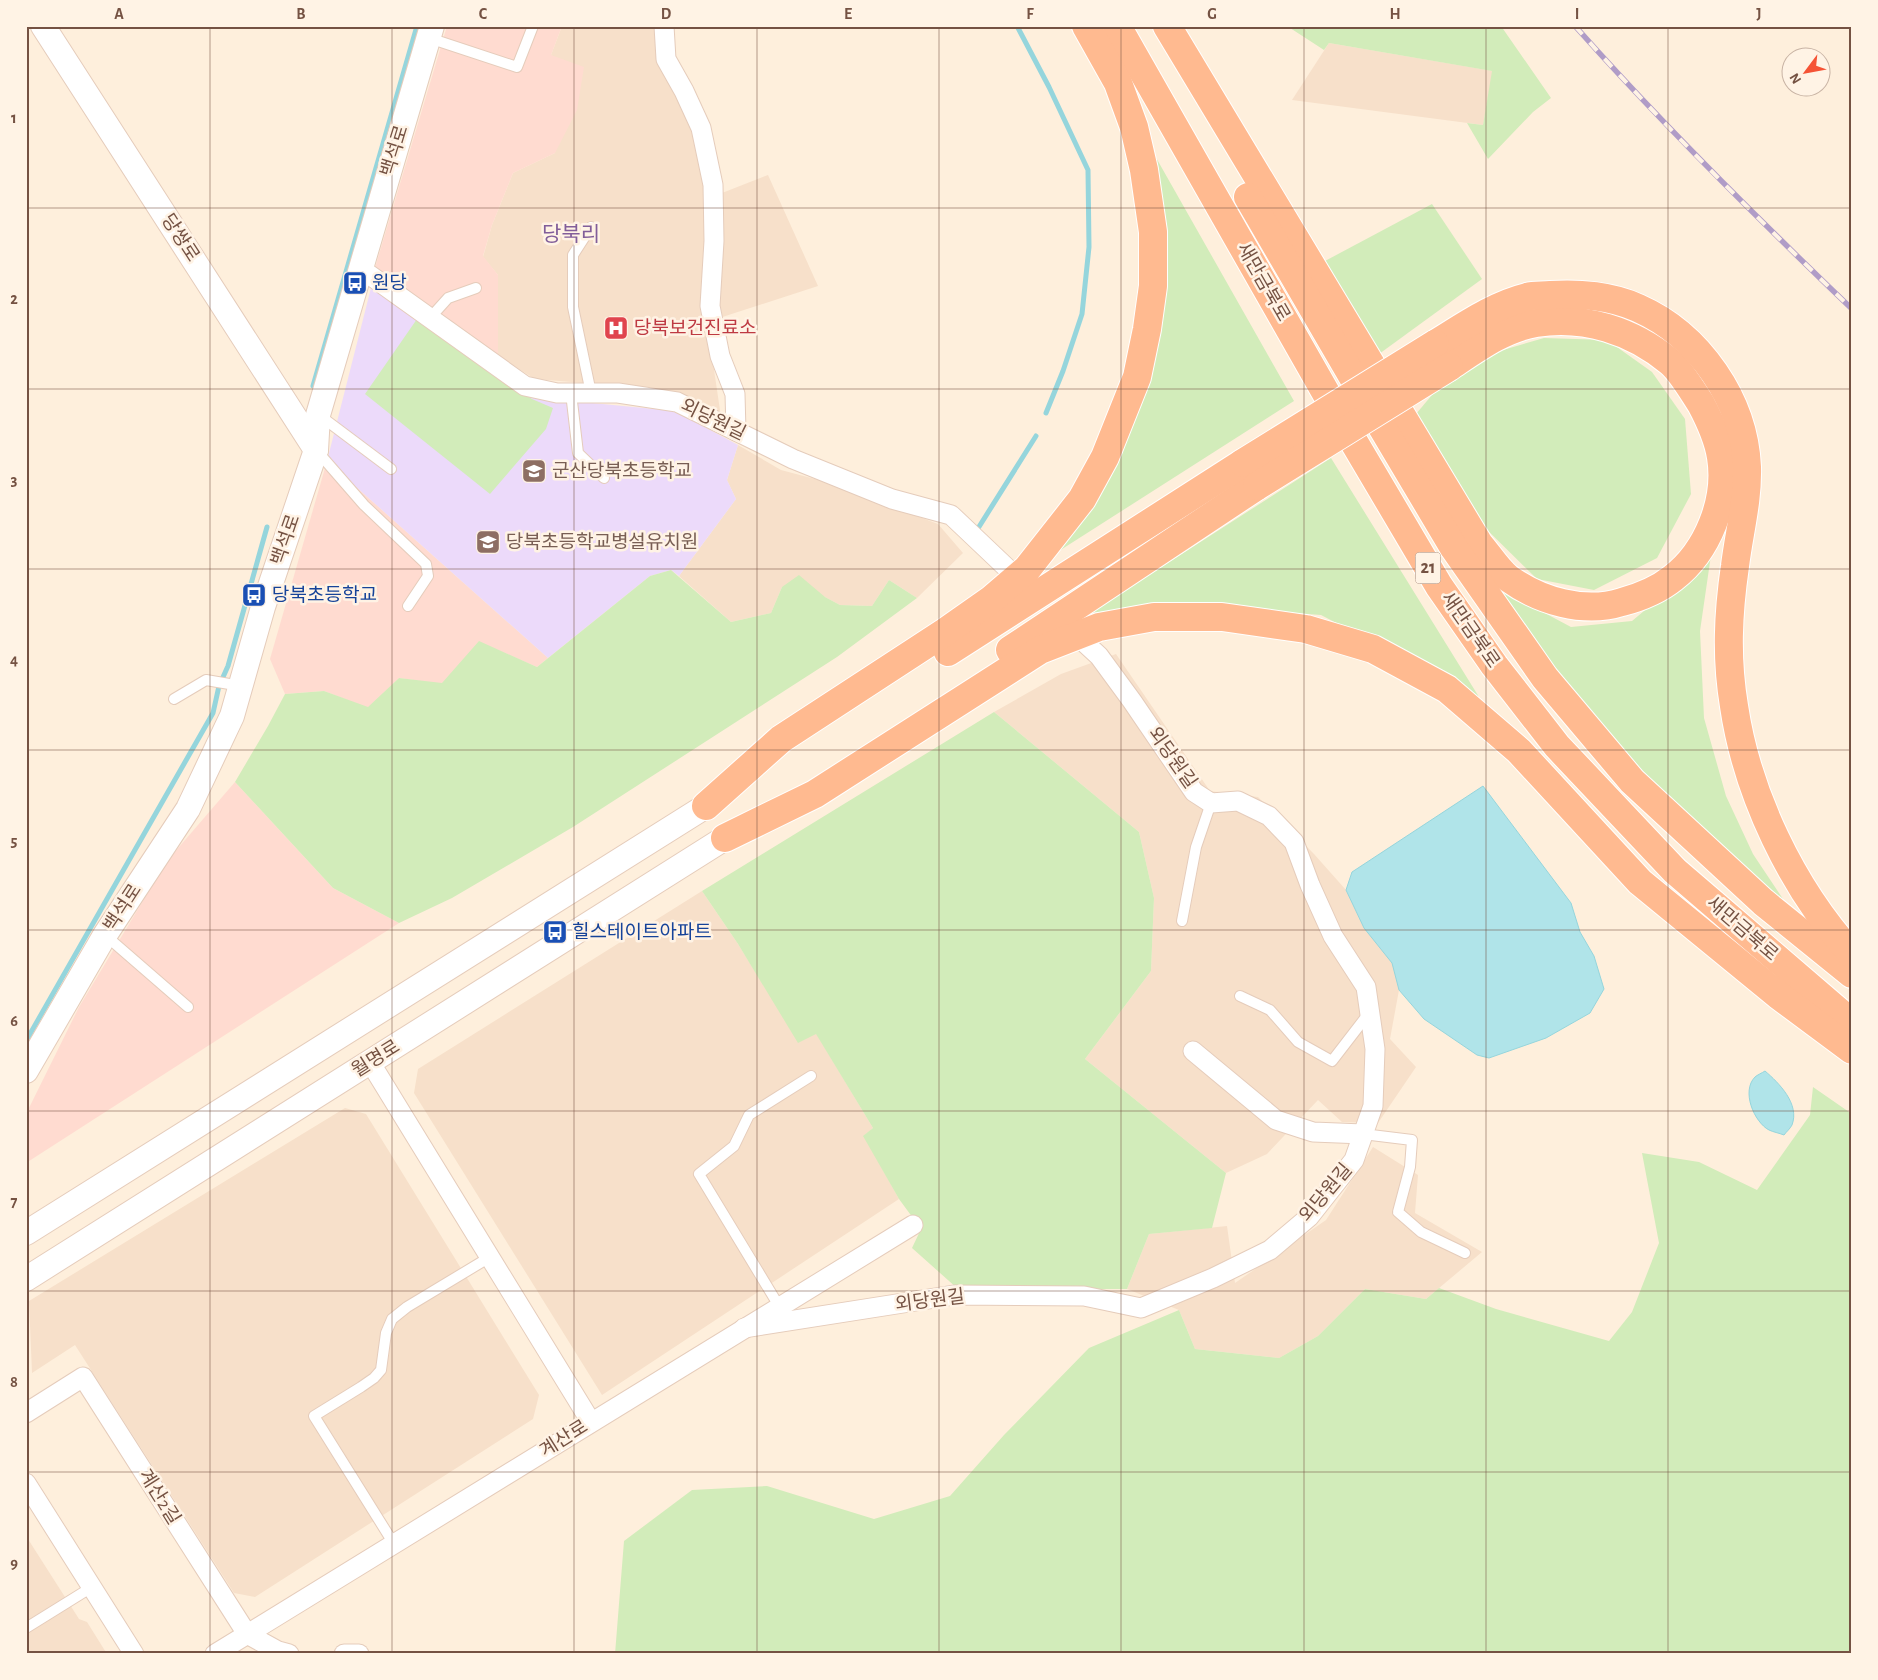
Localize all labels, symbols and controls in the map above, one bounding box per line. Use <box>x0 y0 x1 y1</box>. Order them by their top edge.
text: A <box>114 6 124 22</box>
text: B <box>296 6 306 22</box>
text: C <box>479 6 488 22</box>
text: D <box>661 6 672 22</box>
text: E <box>844 6 852 22</box>
text: F <box>1026 6 1034 22</box>
text: G <box>1207 6 1217 22</box>
text: H <box>1389 6 1401 22</box>
text: I <box>1575 6 1579 22</box>
text: J <box>1756 6 1762 22</box>
north arrow <box>1780 48 1830 98</box>
text: N <box>1787 71 1804 86</box>
text: 1 <box>11 110 17 126</box>
street label: 백석로 <box>377 123 412 179</box>
street label: 당쌍로 <box>158 210 203 265</box>
district label: 당북리 <box>542 223 600 245</box>
street label: 새만금북로 <box>1233 239 1294 325</box>
bus stop icon: 원당 <box>342 270 368 296</box>
place label: 원당 <box>372 273 407 293</box>
text: 2 <box>10 291 18 307</box>
hospital icon: 당북보건진료소 <box>603 315 629 341</box>
place label: 당북보건진료소 <box>634 318 756 338</box>
street label: 외당원길 <box>677 395 749 444</box>
school or university icon: 군산당북초등학교 <box>521 458 547 484</box>
place label: 군산당북초등학교 <box>552 461 692 481</box>
text: 3 <box>11 472 18 488</box>
street label: 백석로 <box>268 512 304 568</box>
school or university icon: 당북초등학교병설유치원 <box>475 529 501 555</box>
place label: 당북초등학교병설유치원 <box>506 532 698 552</box>
road number: 21 <box>1416 552 1440 584</box>
bus stop icon: 당북초등학교 <box>241 582 267 608</box>
place label: 당북초등학교 <box>272 585 377 605</box>
street label: 새만금북로 <box>1437 588 1504 671</box>
text: 4 <box>10 652 18 668</box>
street label: 외당원길 <box>1144 723 1201 792</box>
text: 5 <box>11 833 18 849</box>
street label: 백석로 <box>100 880 145 935</box>
street label: 새만금북로 <box>1703 892 1782 965</box>
bus stop icon: 힐스테이트아파트 <box>542 919 568 945</box>
place label: 힐스테이트아파트 <box>572 922 712 942</box>
text: 6 <box>10 1013 18 1029</box>
street label: 월명로 <box>348 1036 403 1081</box>
street label: 외당원길 <box>1295 1159 1356 1226</box>
text: 7 <box>11 1194 18 1210</box>
street label: 외당원길 <box>894 1286 966 1315</box>
text: 8 <box>10 1374 18 1390</box>
street label: 계산로 <box>536 1416 591 1461</box>
street label: 계산2길 <box>135 1466 184 1528</box>
text: 9 <box>10 1555 18 1571</box>

